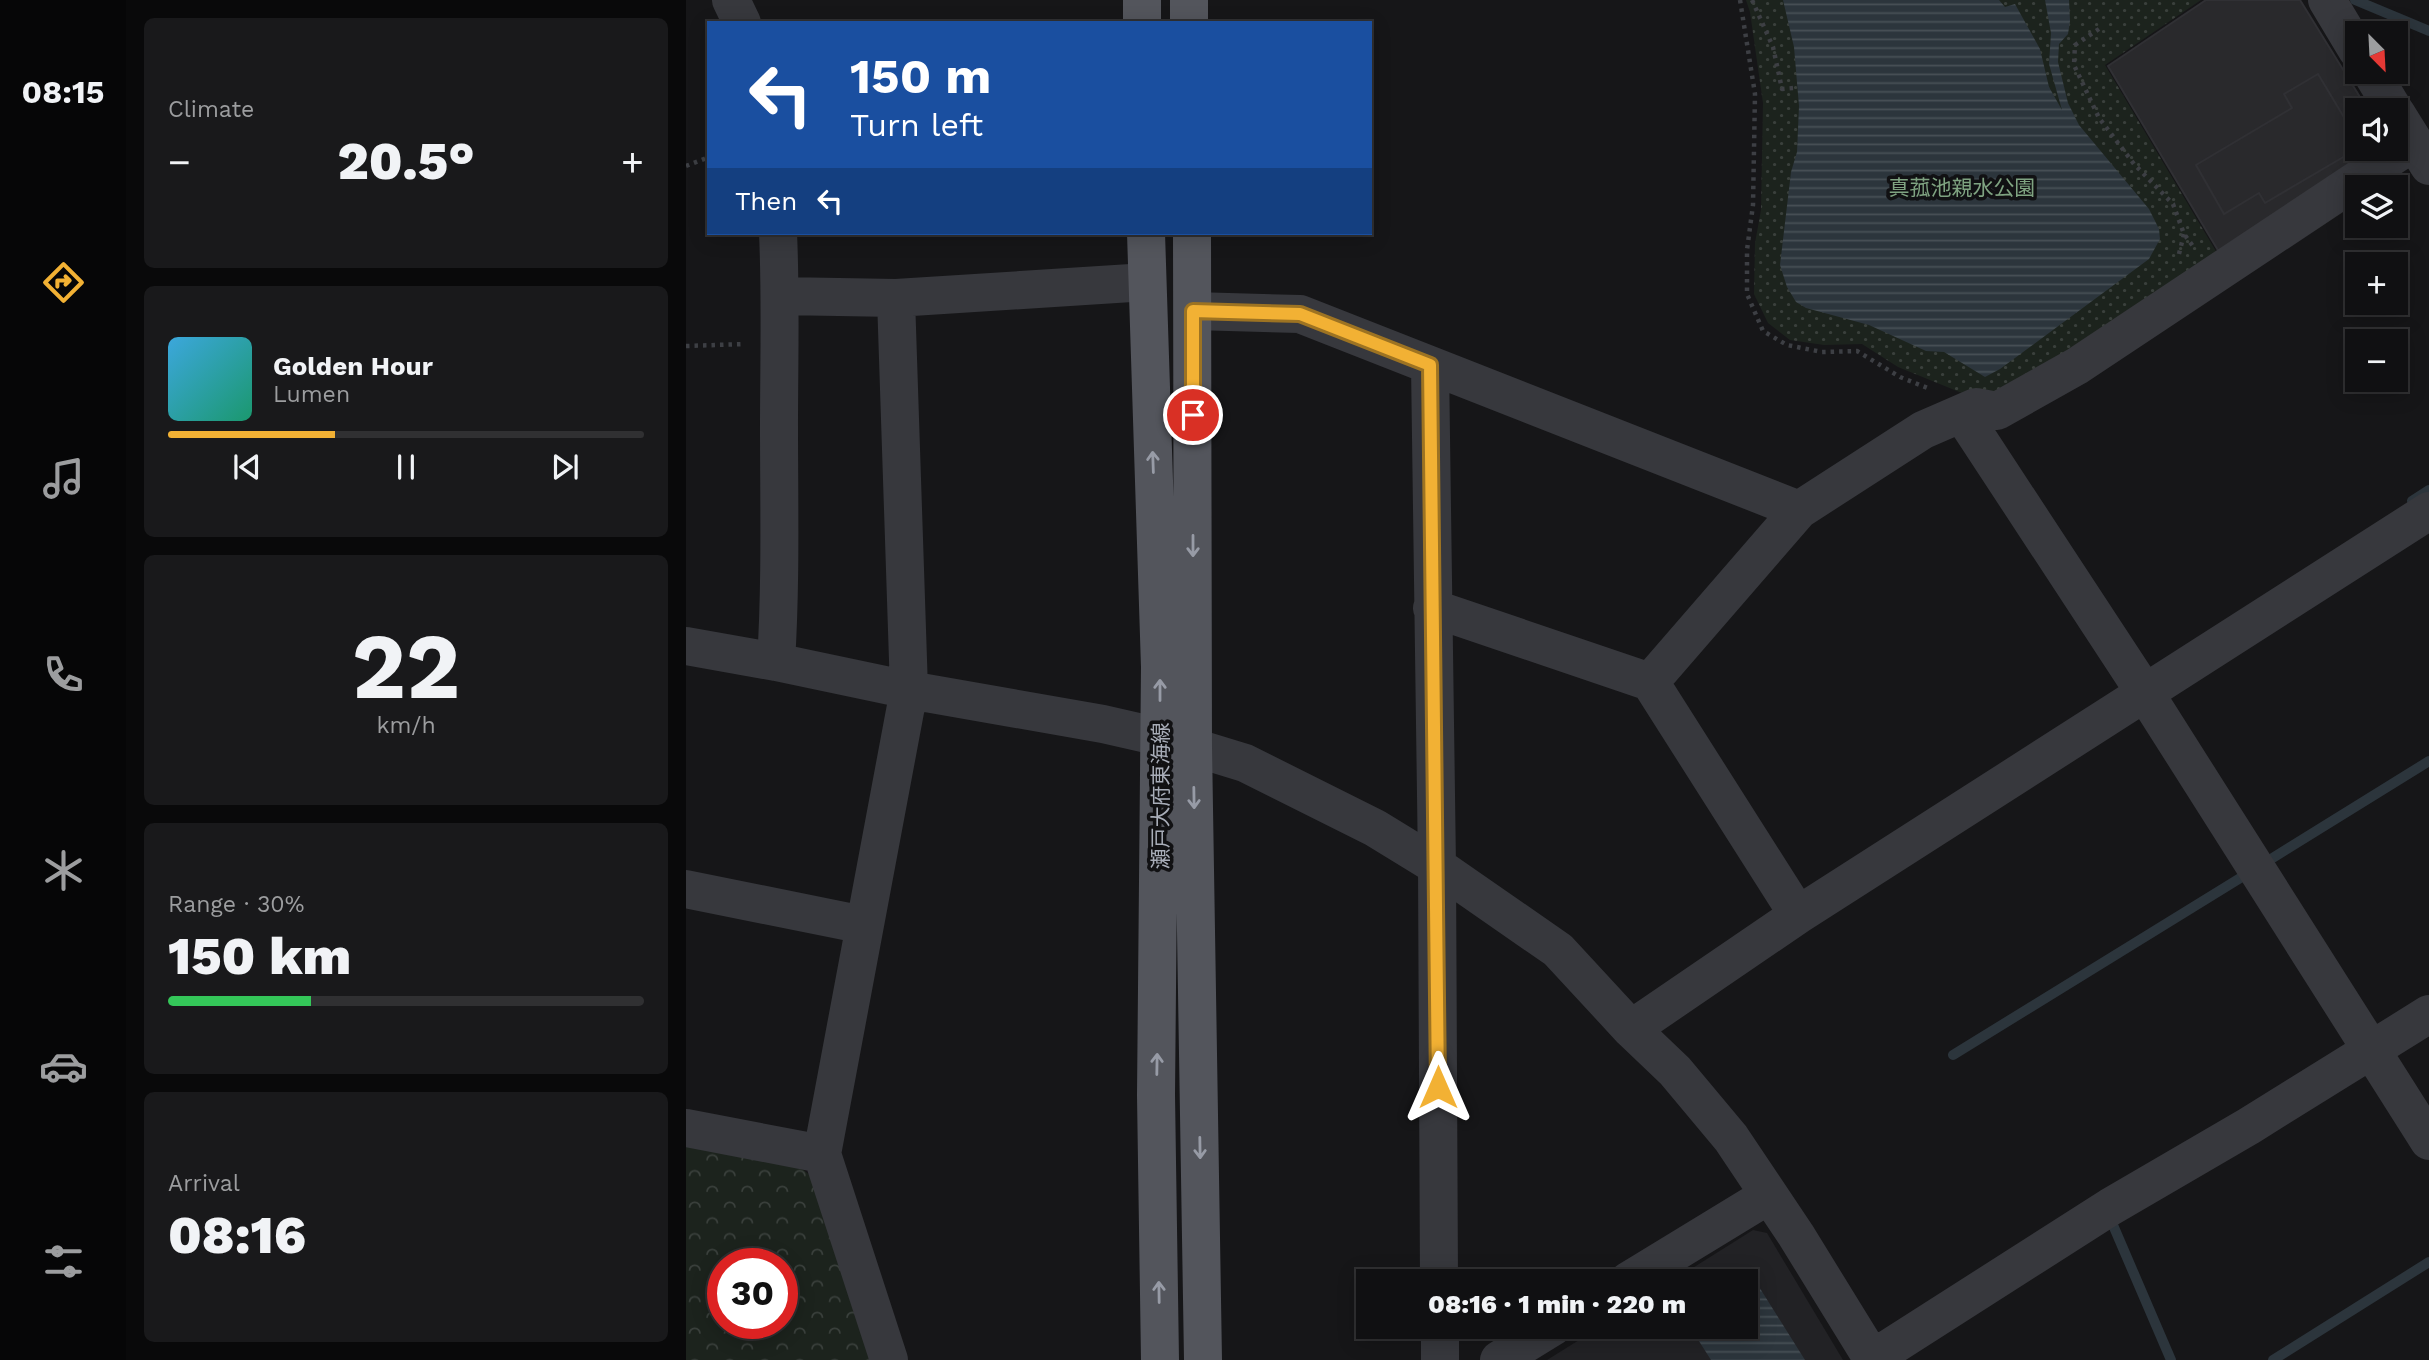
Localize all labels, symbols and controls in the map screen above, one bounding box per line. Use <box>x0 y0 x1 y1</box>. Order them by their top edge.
north arrow <box>2345 21 2408 84</box>
map controls <box>2345 21 2408 392</box>
text: 150 m <box>850 47 991 105</box>
icon: left <box>735 49 826 140</box>
text: 08:15 <box>22 73 104 111</box>
text: Climate <box>168 96 254 123</box>
button: sound <box>2345 98 2408 161</box>
text: Turn left <box>850 106 983 144</box>
text: 20.5° <box>337 131 475 192</box>
text: − <box>168 140 191 184</box>
text: + <box>621 140 644 184</box>
park label: 真菰池親水公園 <box>1889 175 2036 200</box>
button: layers <box>2345 175 2408 238</box>
icon: left <box>811 182 849 220</box>
text: Then <box>735 186 797 216</box>
button: + <box>2345 252 2408 315</box>
icon: directions <box>39 258 88 307</box>
button: − <box>2345 329 2408 392</box>
text: Golden Hour <box>273 351 433 381</box>
text: Lumen <box>273 381 350 408</box>
pin <box>1163 385 1223 445</box>
icon: arrive <box>1174 396 1212 434</box>
icon: previous <box>228 448 266 486</box>
icon: pause <box>387 448 425 486</box>
icon: next <box>546 448 584 486</box>
one-way arrow <box>1146 451 1159 474</box>
icon: music <box>39 454 88 503</box>
one-way arrow <box>1186 534 1200 557</box>
text: 22 <box>352 613 460 720</box>
icon: phone <box>39 650 88 699</box>
one-way arrow <box>1153 679 1167 702</box>
text: km/h <box>376 712 436 739</box>
street label: 瀬戸大府東海線 <box>1148 723 1173 870</box>
one-way arrow <box>1187 786 1201 809</box>
icon: climate <box>39 846 88 895</box>
text: Range · 30% <box>168 891 304 918</box>
text: 150 km <box>168 926 351 987</box>
icon: car <box>39 1042 88 1091</box>
position arrow <box>1401 1050 1475 1124</box>
one-way arrow <box>1150 1053 1163 1076</box>
one-way arrow <box>1193 1136 1207 1159</box>
text: Arrival <box>168 1170 240 1197</box>
text: 08:16 <box>168 1205 306 1266</box>
icon: filters <box>39 1237 88 1286</box>
speed limit sign: 30 <box>707 1248 798 1339</box>
one-way arrow <box>1152 1281 1166 1304</box>
text: 08:16 · 1 min · 220 m <box>1428 1289 1686 1319</box>

